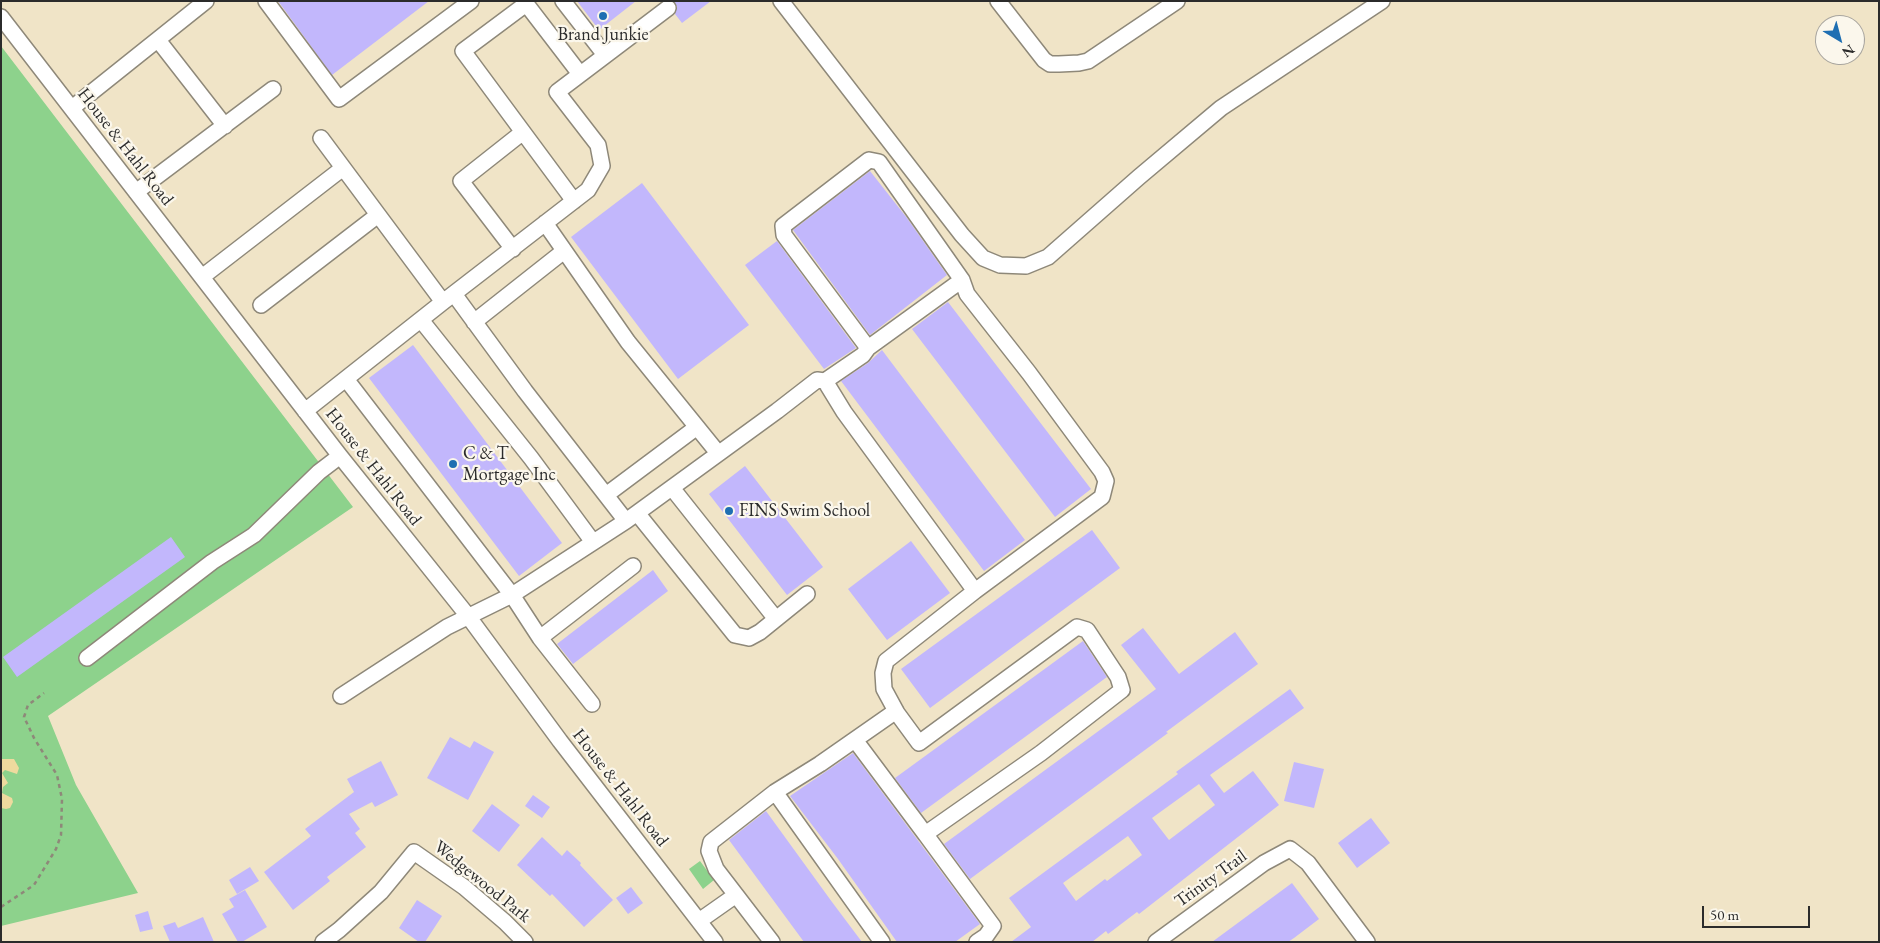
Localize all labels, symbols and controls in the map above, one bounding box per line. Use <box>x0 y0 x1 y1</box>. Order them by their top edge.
marker: Brand Junkie <box>597 10 609 22</box>
north arrow <box>1815 15 1865 65</box>
place label: Brand Junkie <box>558 24 648 46</box>
text: N <box>1838 41 1858 62</box>
street label: House & Hahl Road <box>72 84 178 210</box>
street label: House & Hahl Road <box>320 404 426 530</box>
place label: C & T Mortgage Inc <box>463 443 556 486</box>
marker: C & T Mortgage Inc <box>447 458 459 470</box>
place label: FINS Swim School <box>739 500 870 522</box>
marker: FINS Swim School <box>723 505 735 517</box>
street label: House & Hahl Road <box>567 725 673 851</box>
street label: Wedgewood Park <box>429 836 535 928</box>
street label: Trinity Trail <box>1171 846 1251 912</box>
scale bar <box>1705 896 1812 928</box>
text: 50 m <box>1710 905 1739 924</box>

